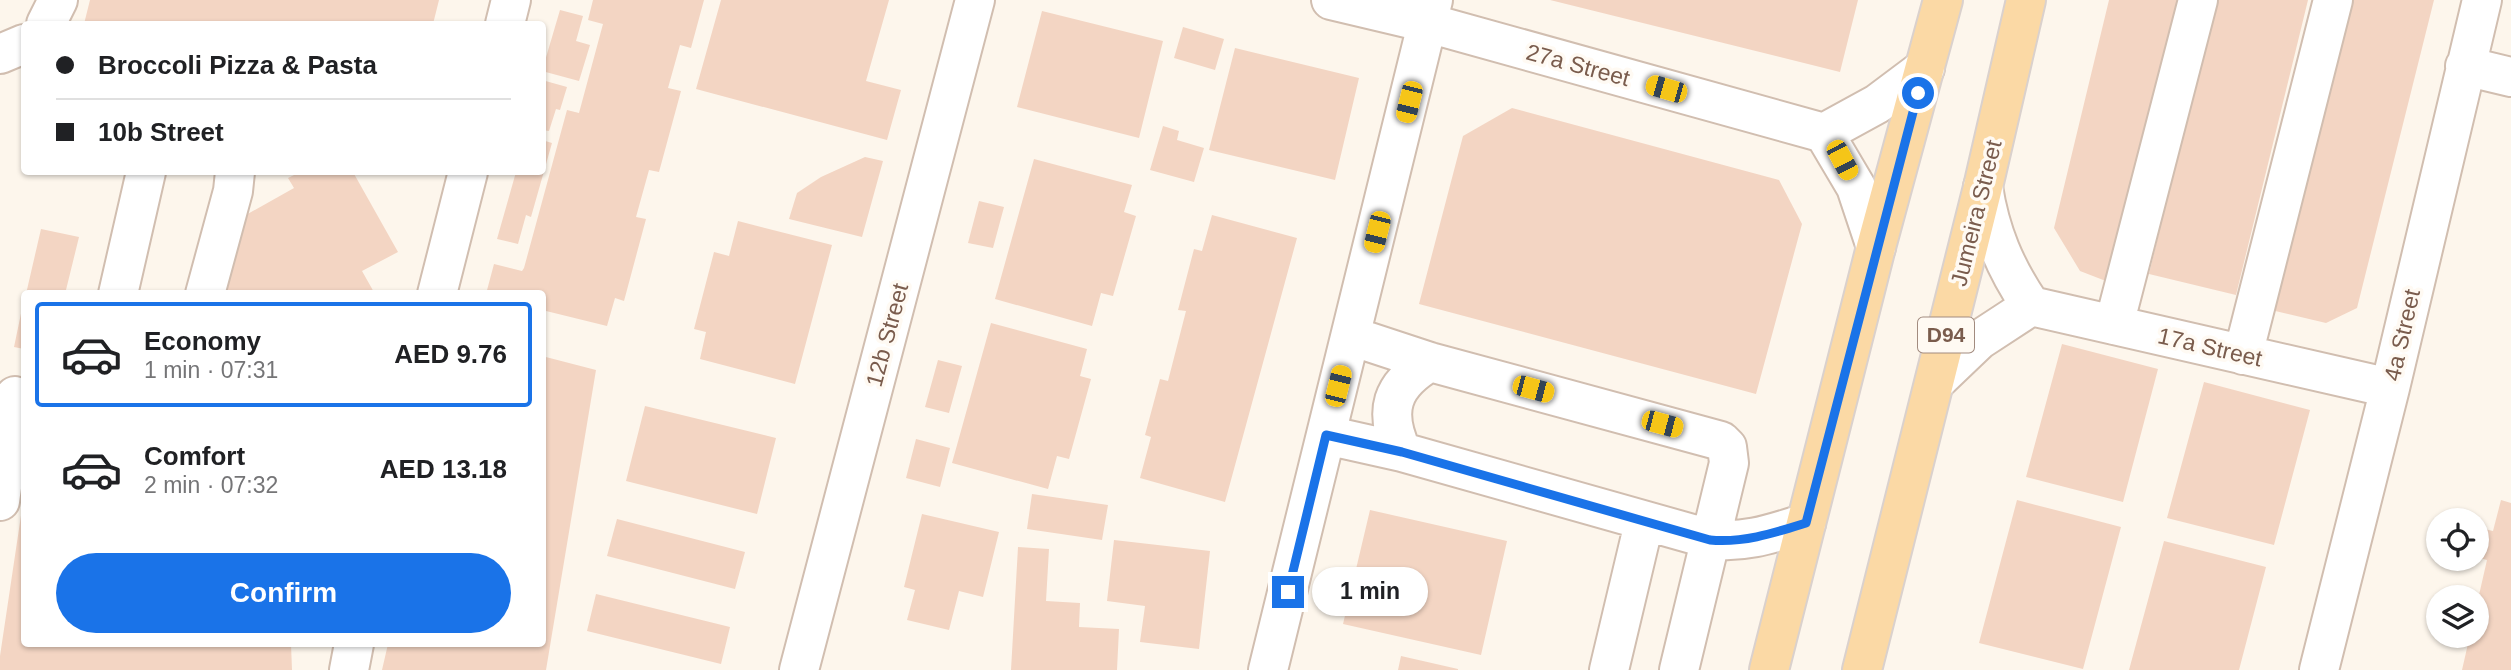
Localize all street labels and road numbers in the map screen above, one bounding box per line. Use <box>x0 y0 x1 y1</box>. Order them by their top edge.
street label: 27a Street <box>1523 39 1633 91</box>
street label: Jumeira Street <box>1945 137 2007 289</box>
street label: 12b Street <box>861 280 913 390</box>
street label: 4a Street <box>2379 286 2425 383</box>
road number: D94 <box>1918 318 1974 352</box>
street label: 17a Street <box>2155 322 2265 372</box>

